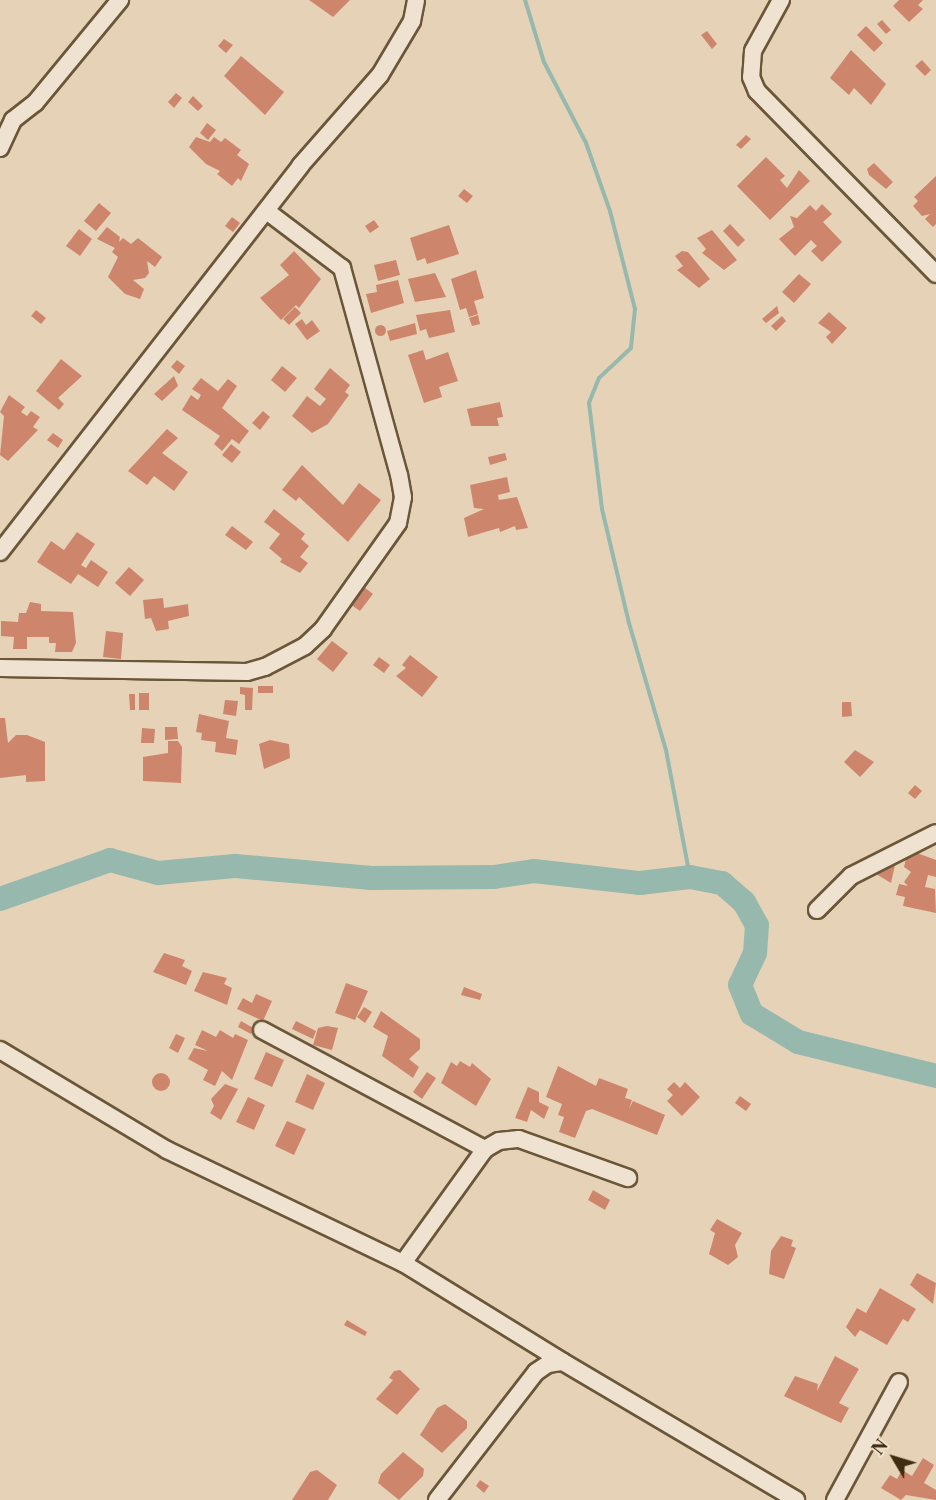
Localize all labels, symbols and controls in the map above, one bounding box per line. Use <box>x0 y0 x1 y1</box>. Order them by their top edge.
north arrow <box>864 1428 924 1488</box>
text: N <box>868 1435 892 1459</box>

